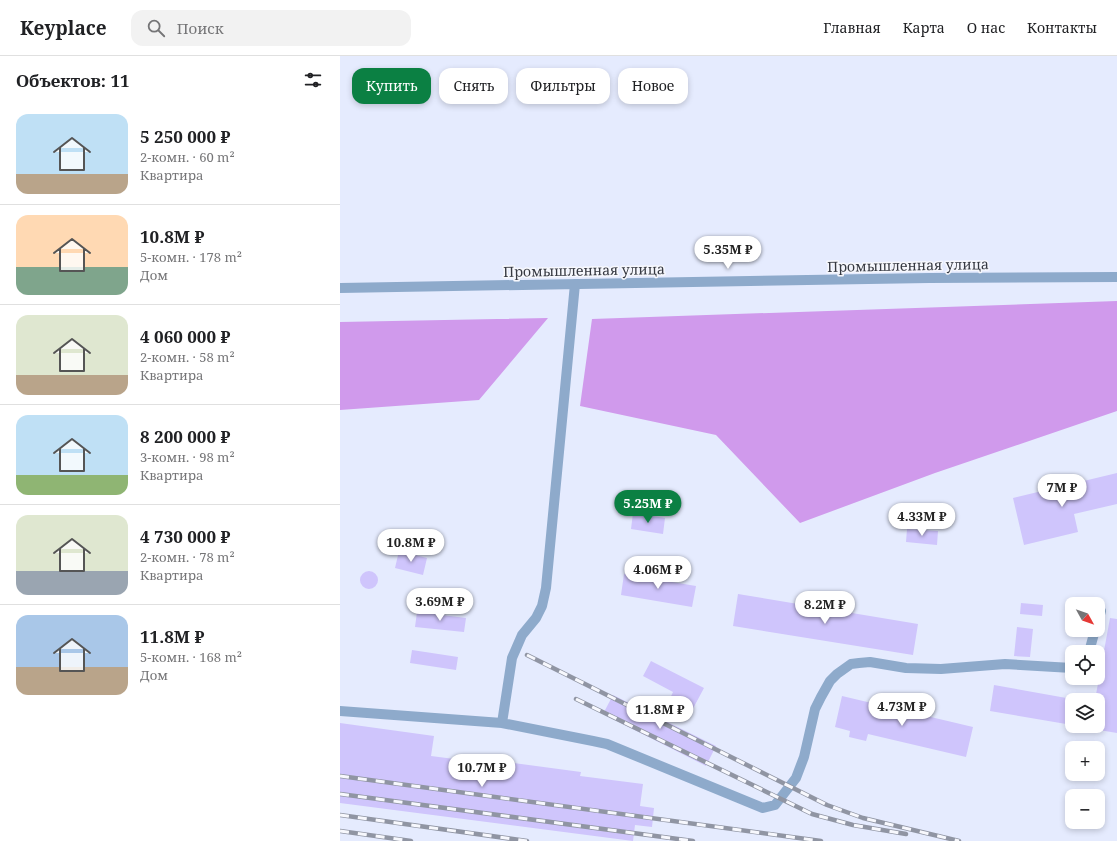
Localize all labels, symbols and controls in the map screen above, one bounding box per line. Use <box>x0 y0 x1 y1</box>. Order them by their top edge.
search box <box>131 10 411 46</box>
text: Keyplace <box>20 15 107 41</box>
icon: search <box>145 17 167 39</box>
text: Поиск <box>177 18 224 38</box>
text: Главная <box>823 18 881 37</box>
text: Карта <box>903 18 945 37</box>
text: О нас <box>967 18 1005 37</box>
text: Контакты <box>1027 18 1097 37</box>
chip: Купить <box>352 68 431 104</box>
chip: Снять <box>439 68 508 104</box>
chip: Фильтры <box>516 68 610 104</box>
chip: Новое <box>618 68 688 104</box>
text: Объектов: 11 <box>16 69 130 92</box>
icon: filters <box>302 69 324 91</box>
text: 5 250 000 ₽ <box>140 125 231 148</box>
icon: home <box>48 130 96 178</box>
text: 2-комн. · 60 m² <box>140 148 235 166</box>
text: Квартира <box>140 166 203 184</box>
text: 10.8M ₽ <box>140 225 204 248</box>
icon: home <box>48 231 96 279</box>
pin: 5.35M ₽ <box>691 236 765 270</box>
text: 5.35M ₽ <box>703 240 753 258</box>
text: 5-комн. · 178 m² <box>140 248 242 266</box>
street label: Промышленная улица <box>827 254 989 276</box>
street label: Промышленная улица <box>503 259 665 281</box>
text: Дом <box>140 266 168 284</box>
text: 4 060 000 ₽ <box>140 325 231 348</box>
icon: home <box>48 331 96 379</box>
text: 2-комн. · 58 m² <box>140 348 235 366</box>
text: Квартира <box>140 366 203 384</box>
text: 8 200 000 ₽ <box>140 425 231 448</box>
icon: home <box>48 431 96 479</box>
text: 3-комн. · 98 m² <box>140 448 235 466</box>
text: Квартира <box>140 466 203 484</box>
pin: 7M ₽ <box>1038 474 1086 508</box>
text: 7M ₽ <box>1047 478 1077 496</box>
pin: 5.25M ₽ <box>611 490 685 524</box>
text: 5.25M ₽ <box>623 494 673 512</box>
pin: 4.33M ₽ <box>885 503 959 537</box>
text: 4.33M ₽ <box>897 507 947 525</box>
text: 4 730 000 ₽ <box>140 525 231 548</box>
pin: 10.8M ₽ <box>374 529 448 563</box>
icon: home <box>48 531 96 579</box>
text: 10.8M ₽ <box>386 533 436 551</box>
text: 2-комн. · 78 m² <box>140 548 235 566</box>
pin: 4.06M ₽ <box>621 556 695 590</box>
text: 4.06M ₽ <box>633 560 683 578</box>
text: Квартира <box>140 566 203 584</box>
pin: 3.69M ₽ <box>403 588 477 622</box>
pin: 8.2M ₽ <box>792 591 858 625</box>
text: 3.69M ₽ <box>415 592 465 610</box>
text: 8.2M ₽ <box>804 595 846 613</box>
north arrow <box>1065 597 1105 637</box>
map controls <box>1065 597 1105 829</box>
text: 11.8M ₽ <box>140 625 204 648</box>
icon: home <box>48 631 96 679</box>
button: locate <box>1065 645 1105 685</box>
text: 5-комн. · 168 m² <box>140 648 242 666</box>
text: Дом <box>140 666 168 684</box>
pin: 4.73M ₽ <box>865 693 939 727</box>
button: layers <box>1065 693 1105 733</box>
pin: 11.8M ₽ <box>623 696 697 730</box>
text: 4.73M ₽ <box>877 697 927 715</box>
text: 11.8M ₽ <box>635 700 685 718</box>
button: + <box>1065 741 1105 781</box>
pin: 10.7M ₽ <box>445 754 519 788</box>
text: 10.7M ₽ <box>457 758 507 776</box>
button: − <box>1065 789 1105 829</box>

